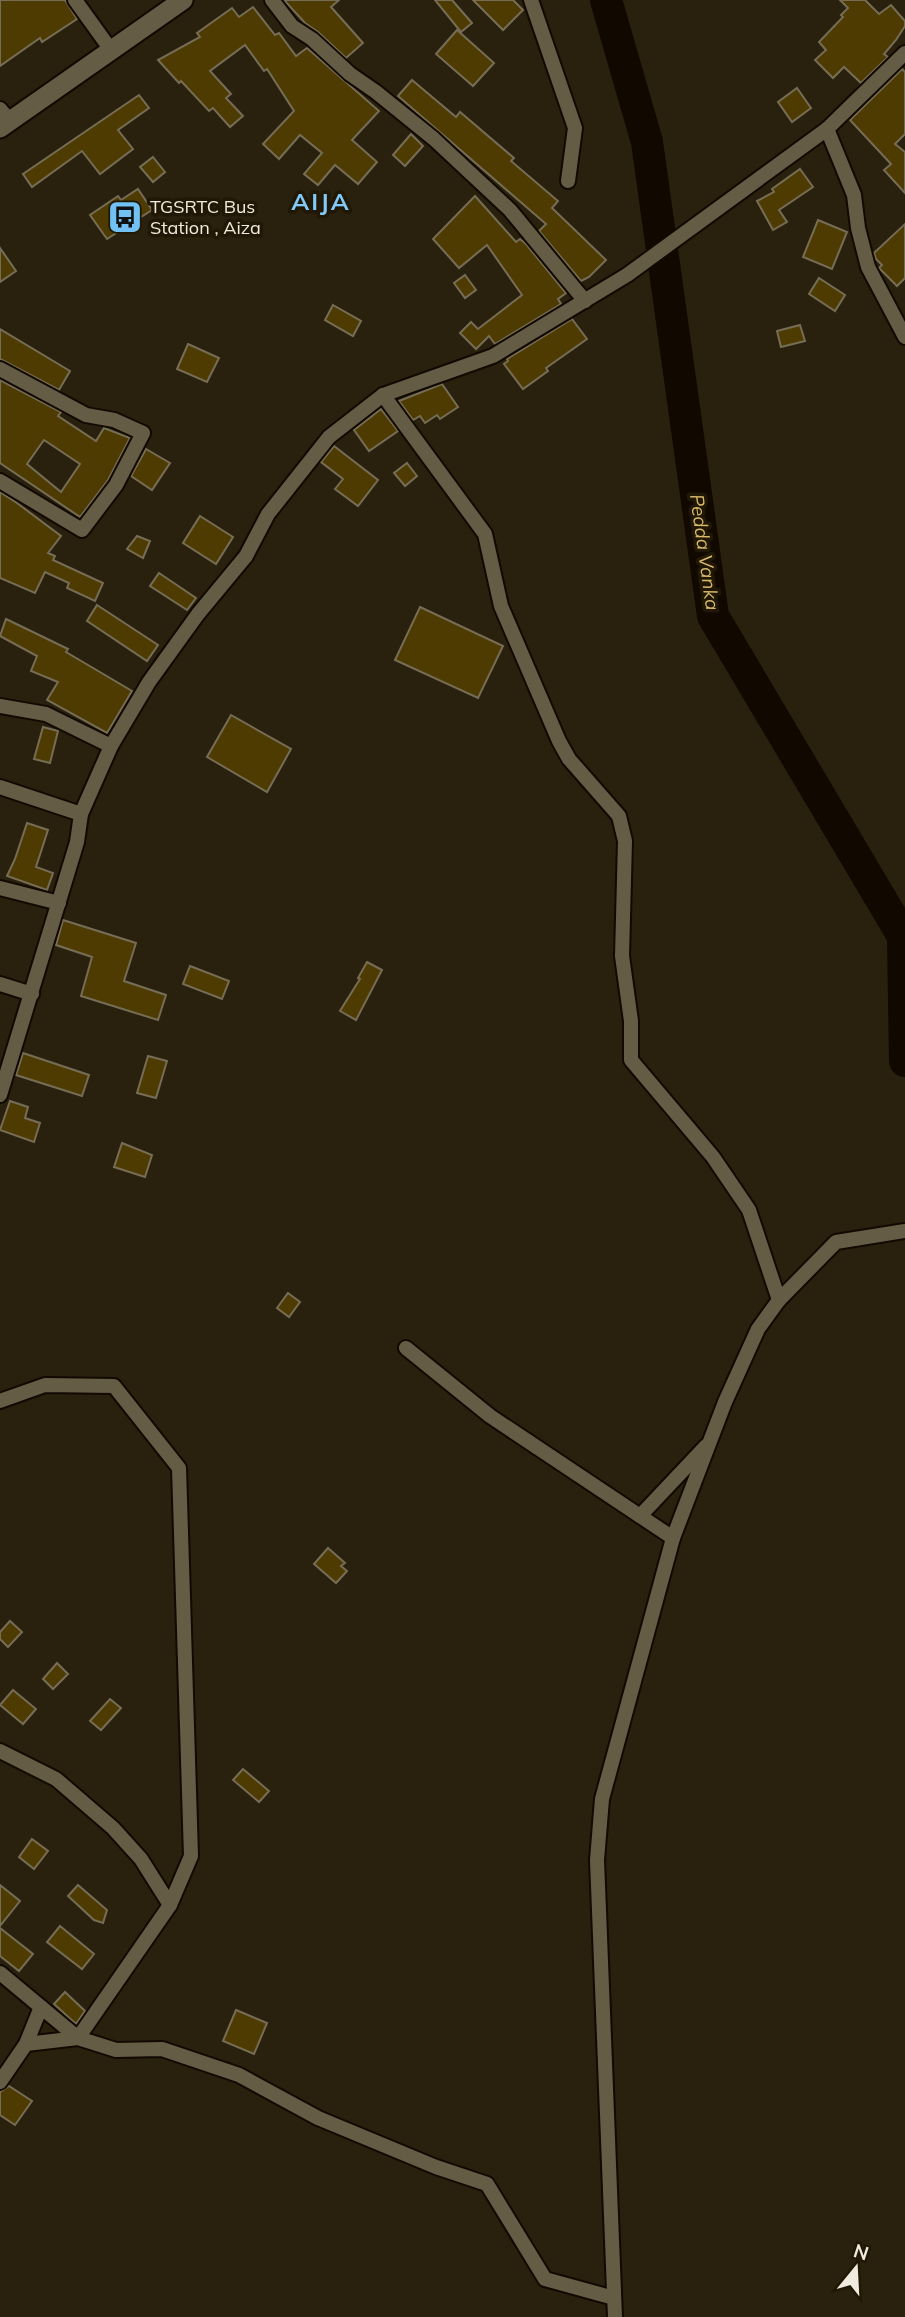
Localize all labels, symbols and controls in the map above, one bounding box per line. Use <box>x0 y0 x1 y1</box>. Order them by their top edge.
district label: AIJA <box>291 186 351 216</box>
place label: TGSRTC Bus Station , Aiza <box>150 195 261 239</box>
bus stop icon: TGSRTC Bus Station , Aiza <box>106 198 144 236</box>
water label: Pedda Vanka <box>685 492 725 612</box>
north arrow <box>821 2233 891 2303</box>
text: N <box>851 2238 872 2265</box>

